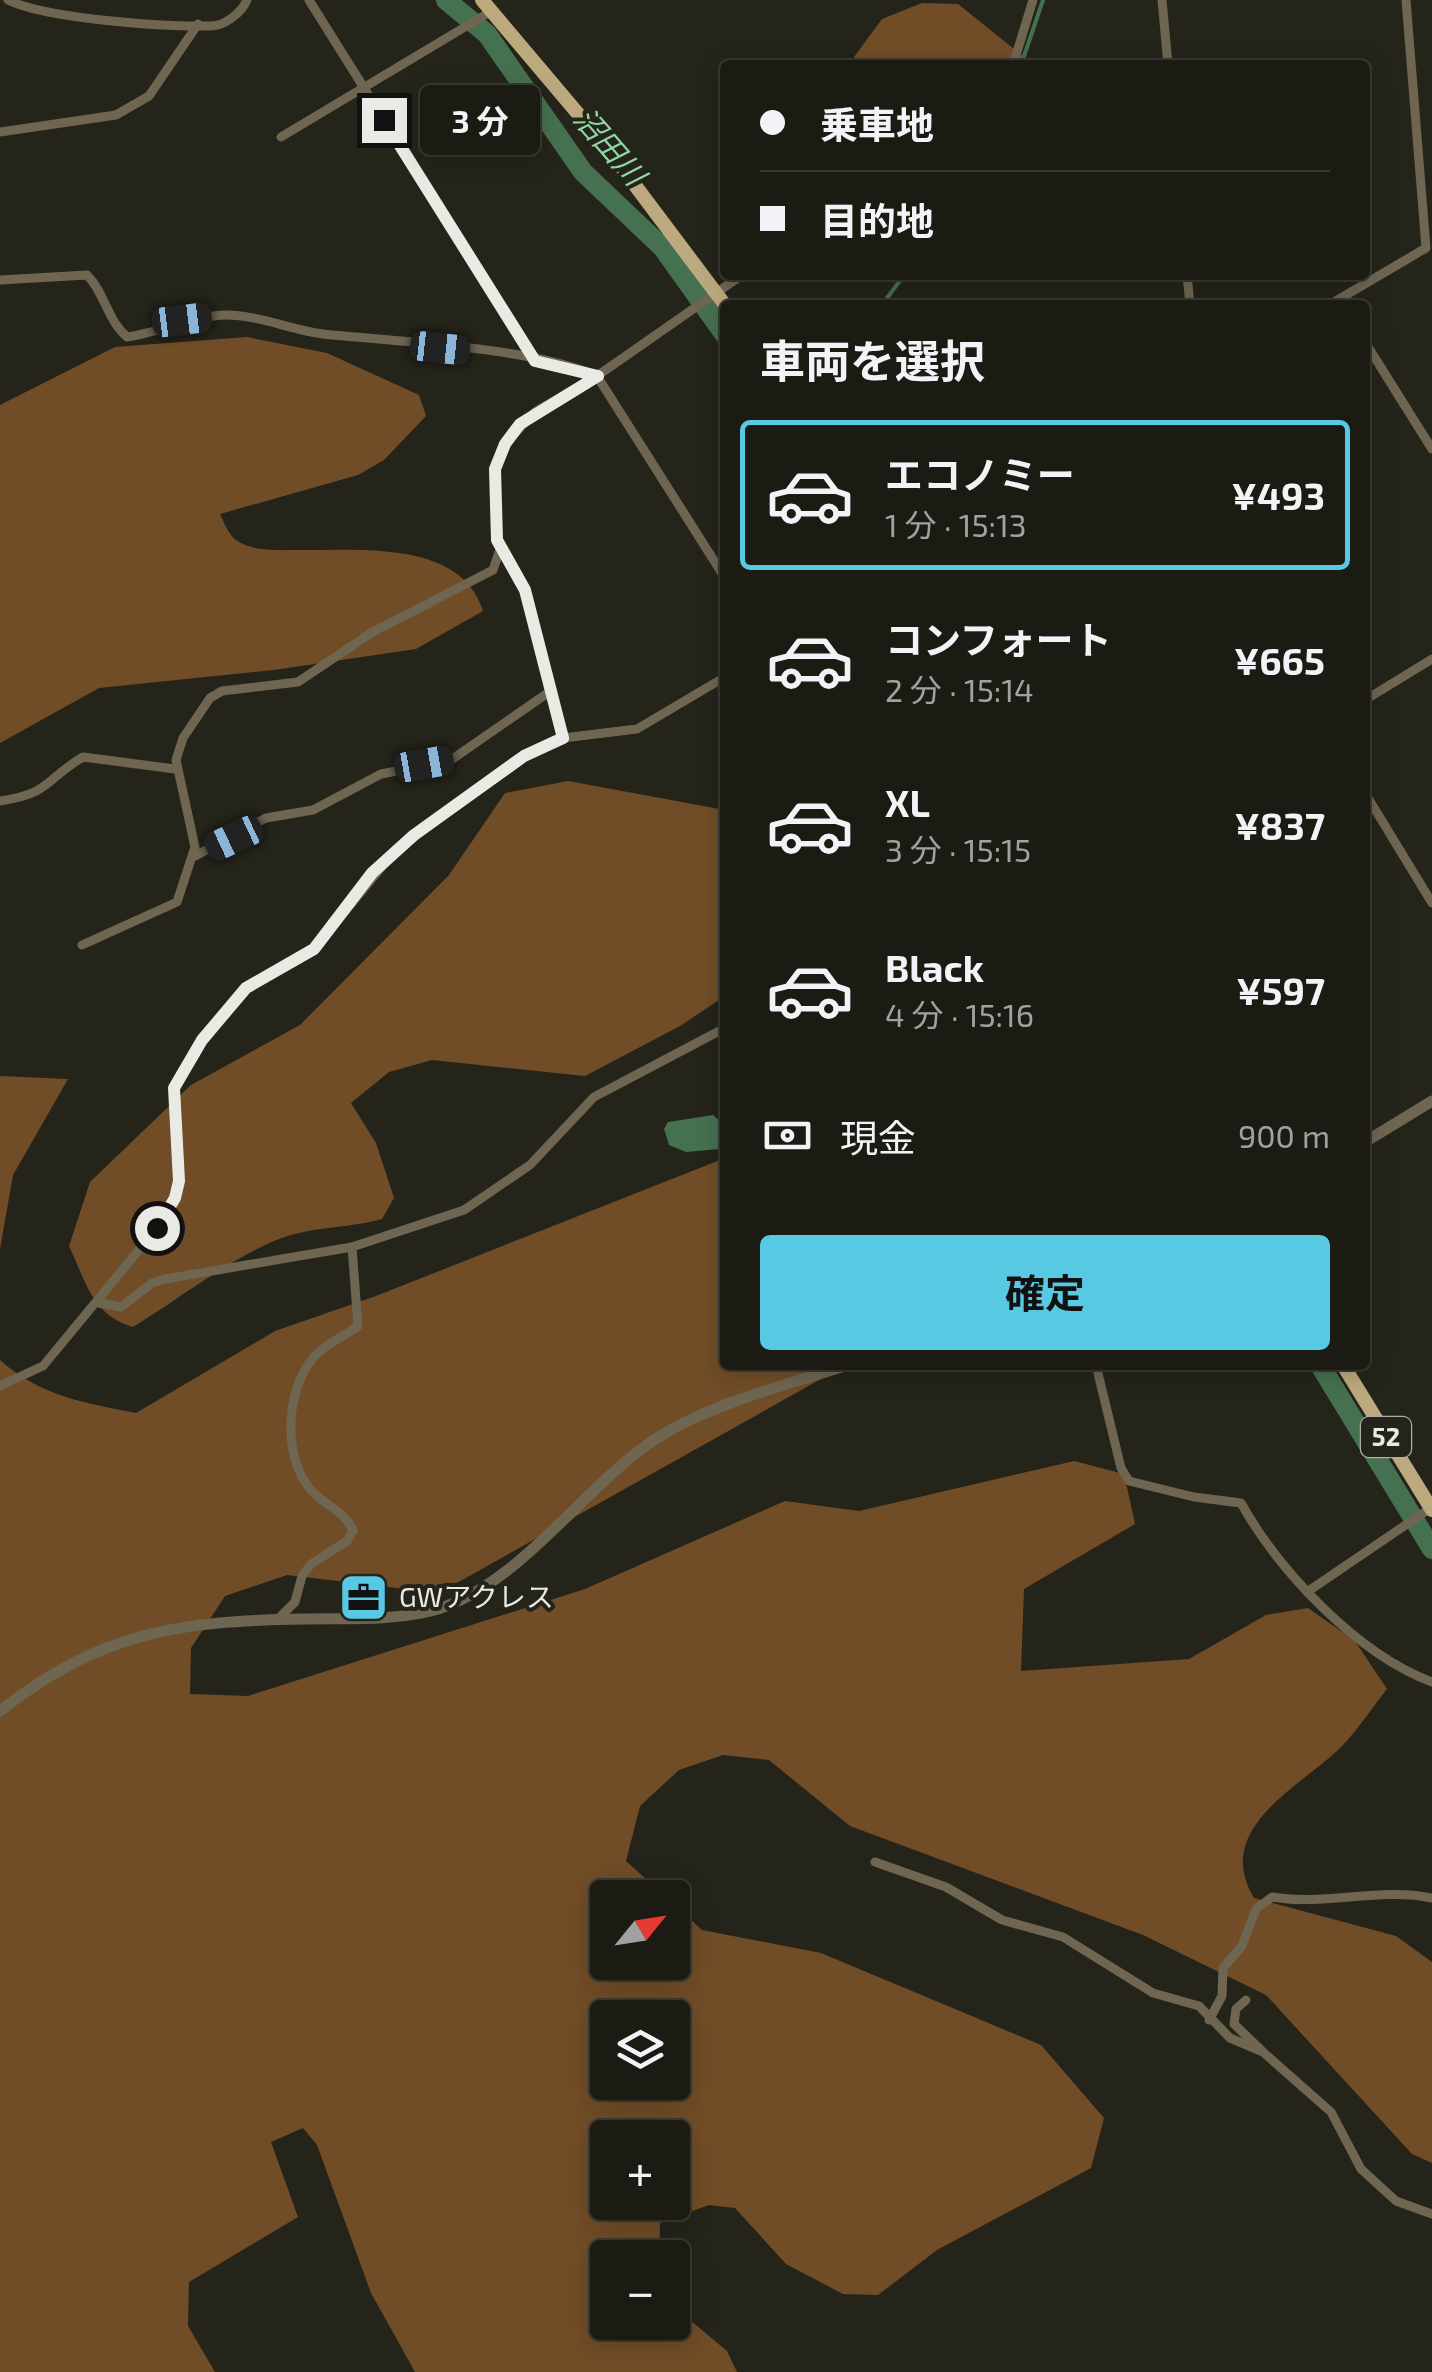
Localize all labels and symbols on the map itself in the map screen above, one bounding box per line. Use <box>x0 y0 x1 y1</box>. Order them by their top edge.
callout: 3 分 <box>419 85 539 155</box>
route end <box>362 98 407 143</box>
water label: 沼田川 <box>567 100 656 194</box>
car <box>150 301 214 339</box>
car <box>409 330 471 366</box>
car <box>392 744 456 784</box>
car <box>200 812 268 864</box>
route start <box>135 1206 180 1251</box>
road number: 52 <box>1361 1417 1411 1457</box>
office icon: GWアクレス <box>338 1571 390 1623</box>
place label: GWアクレス <box>399 1579 554 1613</box>
north arrow <box>590 1880 690 1980</box>

